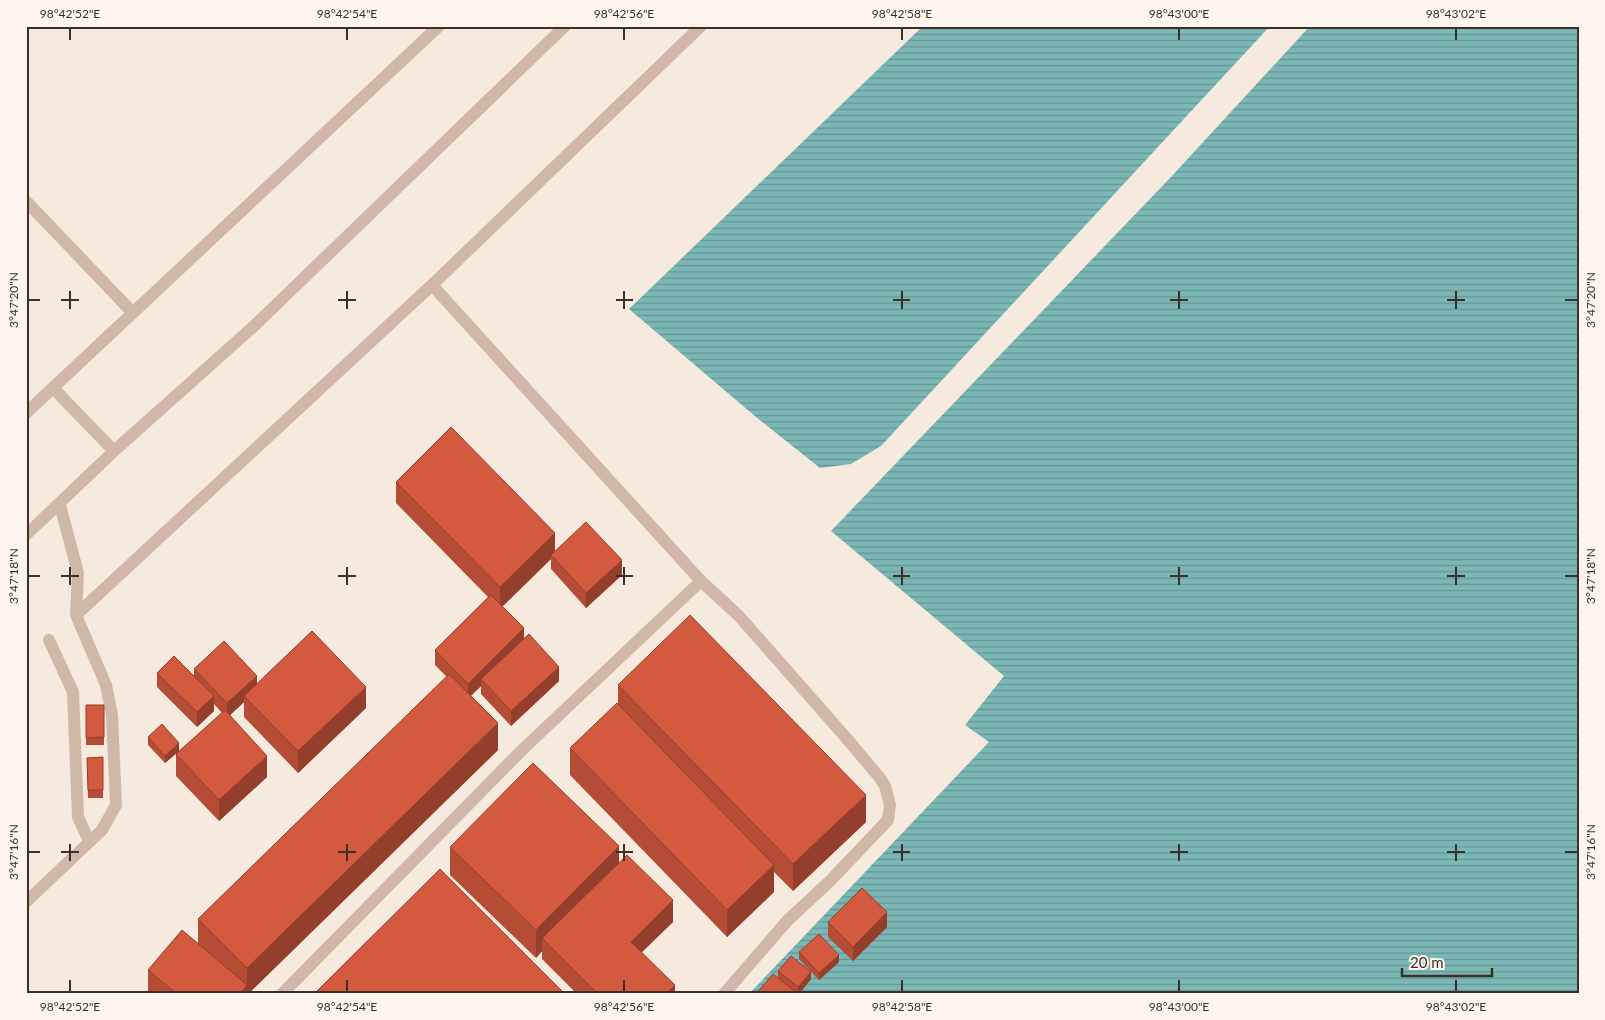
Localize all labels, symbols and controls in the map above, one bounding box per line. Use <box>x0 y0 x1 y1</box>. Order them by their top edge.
text: 98°42'52"E <box>40 6 100 21</box>
text: 98°42'54"E <box>317 6 377 21</box>
text: 98°42'56"E <box>594 6 654 21</box>
text: 98°42'58"E <box>872 6 932 21</box>
text: 98°43'00"E <box>1149 6 1209 21</box>
text: 98°43'02"E <box>1426 6 1486 21</box>
text: 3°47'20"N <box>6 272 21 328</box>
text: 3°47'20"N <box>1583 272 1598 328</box>
text: 3°47'18"N <box>6 548 21 604</box>
text: 3°47'18"N <box>1583 548 1598 604</box>
text: 3°47'16"N <box>6 824 21 880</box>
text: 3°47'16"N <box>1583 824 1598 880</box>
scale bar <box>1402 945 1492 977</box>
text: 20 m <box>1410 953 1444 971</box>
text: 98°42'52"E <box>40 999 100 1014</box>
text: 98°42'54"E <box>317 999 377 1014</box>
text: 98°42'56"E <box>594 999 654 1014</box>
text: 98°42'58"E <box>872 999 932 1014</box>
text: 98°43'00"E <box>1149 999 1209 1014</box>
text: 98°43'02"E <box>1426 999 1486 1014</box>

